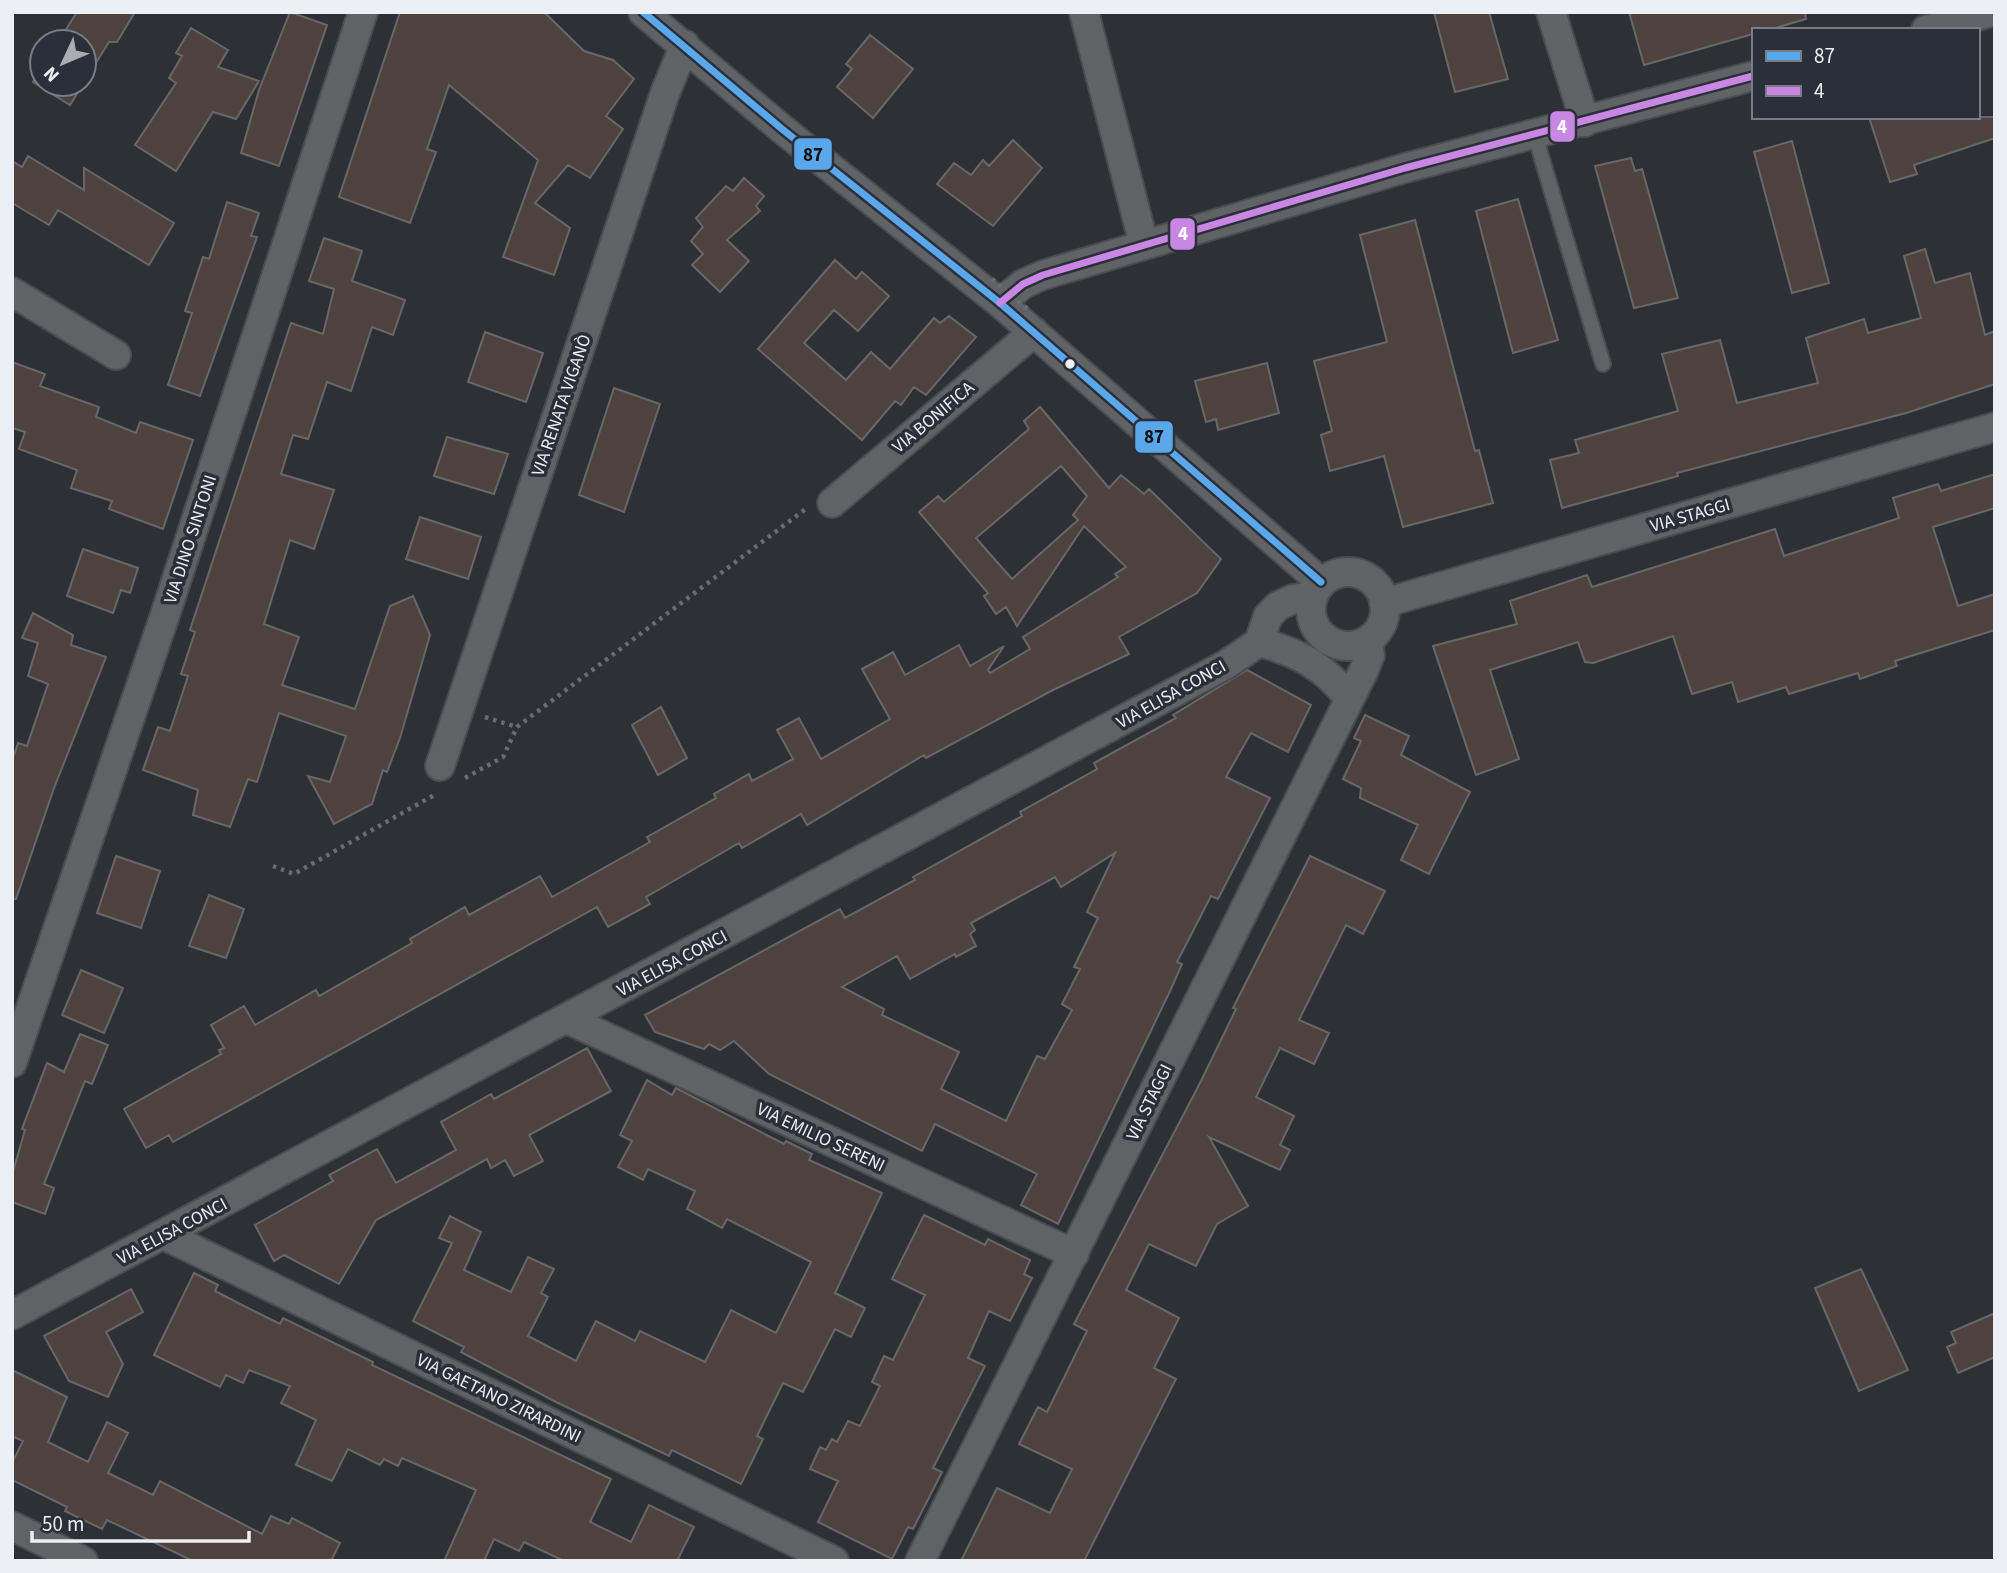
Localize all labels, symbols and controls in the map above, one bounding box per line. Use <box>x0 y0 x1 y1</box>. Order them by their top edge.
north arrow <box>28 28 98 98</box>
legend <box>1752 28 1979 119</box>
text: 87 <box>1814 41 1835 71</box>
text: N <box>38 60 66 88</box>
text: 4 <box>1814 76 1824 106</box>
line badge: 4 <box>1549 110 1576 143</box>
text: 4 <box>1557 114 1567 141</box>
line badge: 87 <box>793 137 833 171</box>
text: 87 <box>803 142 823 169</box>
line badge: 4 <box>1169 217 1196 251</box>
text: 4 <box>1178 221 1188 248</box>
street label: VIA RENATA VIGANÒ <box>526 331 597 479</box>
unlabelled marker <box>1063 357 1077 371</box>
street label: VIA BONIFICA <box>887 376 980 459</box>
line badge: 87 <box>1134 420 1174 454</box>
text: 87 <box>1144 424 1164 451</box>
street label: VIA DINO SINTONI <box>158 472 223 607</box>
street label: VIA STAGGI <box>1647 492 1733 539</box>
street label: VIA ELISA CONCI <box>1112 654 1231 735</box>
street label: VIA ELISA CONCI <box>613 924 732 1003</box>
street label: VIA STAGGI <box>1120 1060 1179 1145</box>
street label: VIA EMILIO SERENI <box>753 1097 889 1178</box>
street label: VIA ELISA CONCI <box>113 1192 232 1271</box>
street label: VIA GAETANO ZIRARDINI <box>412 1348 585 1449</box>
scale bar <box>32 1500 248 1544</box>
text: 50 m <box>42 1509 84 1539</box>

